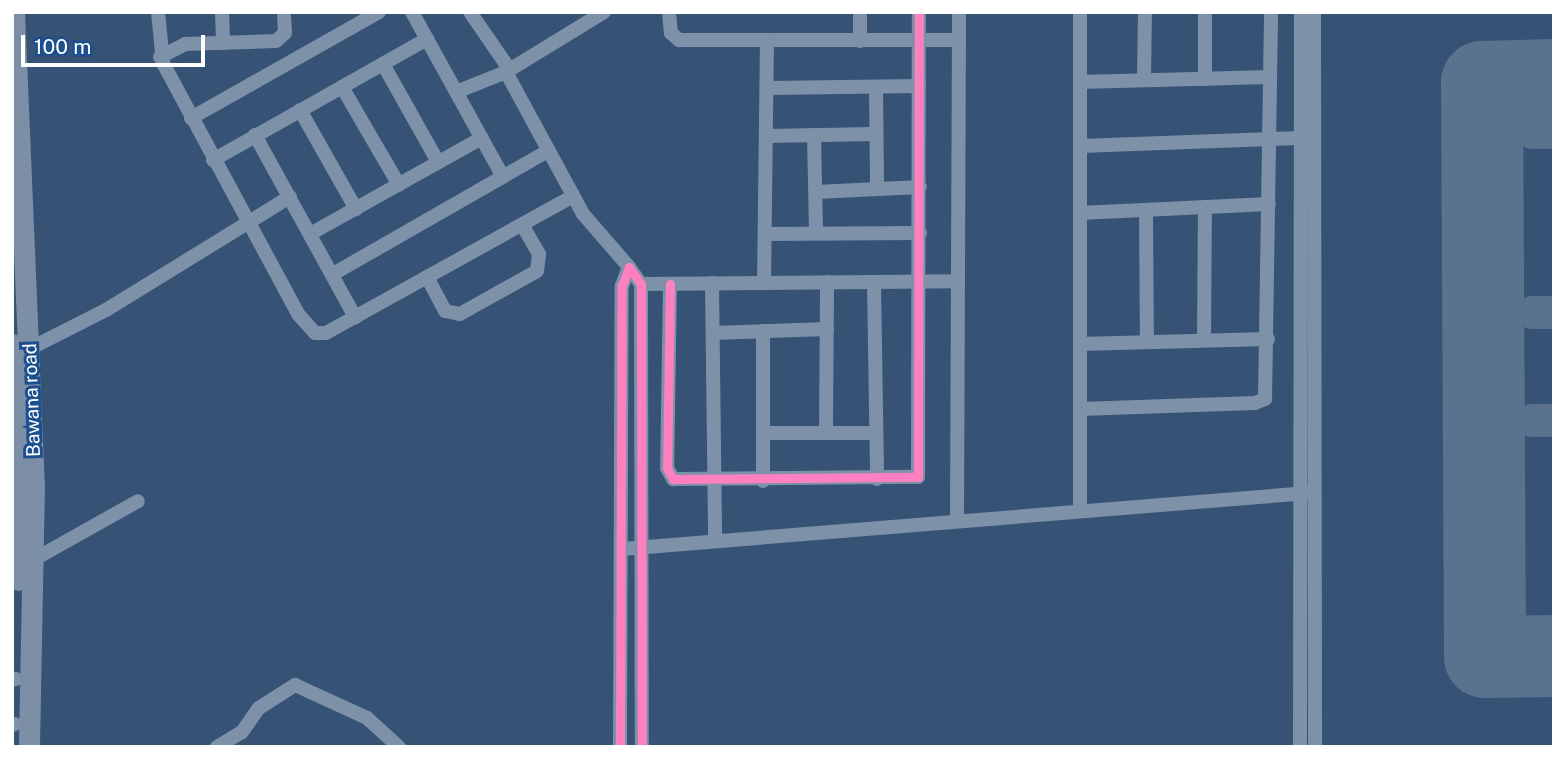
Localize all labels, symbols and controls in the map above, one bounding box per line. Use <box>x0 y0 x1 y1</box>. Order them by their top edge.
scale bar <box>24 21 208 65</box>
text: 100 m <box>34 34 91 59</box>
street label: Bawana road <box>19 343 45 457</box>

